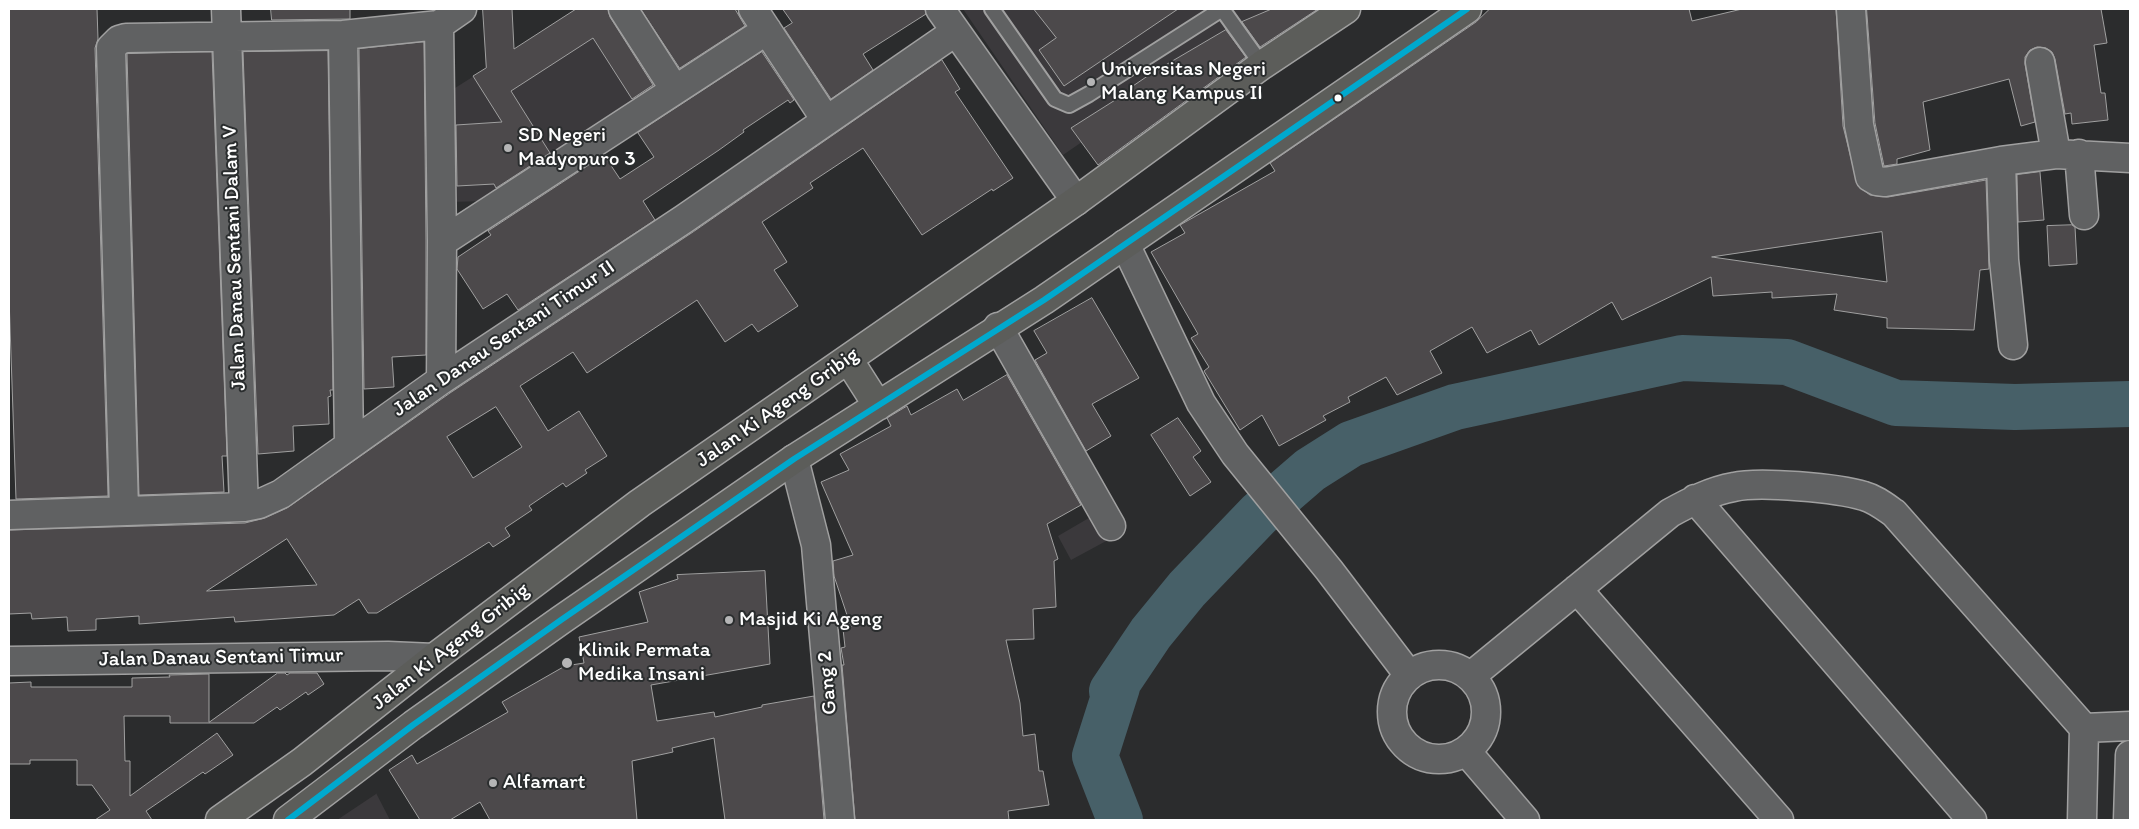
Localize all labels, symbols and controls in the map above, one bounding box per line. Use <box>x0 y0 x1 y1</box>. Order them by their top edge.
place label: Universitas Negeri Malang Kampus II <box>1101 57 1266 107</box>
marker: Universitas Negeri Malang Kampus II <box>1085 76 1097 88</box>
unlabelled marker <box>1333 93 1343 103</box>
place label: SD Negeri Madyopuro 3 <box>518 123 636 173</box>
street label: Jalan Danau Sentani Dalam V <box>218 125 252 391</box>
marker: SD Negeri Madyopuro 3 <box>502 142 514 154</box>
street label: Jalan Danau Sentani Timur II <box>388 255 620 423</box>
street label: Jalan Ki Ageng Gribig <box>692 342 864 474</box>
street label: Jalan Ki Ageng Gribig <box>367 578 535 716</box>
place label: Masjid Ki Ageng <box>739 607 882 633</box>
marker: Masjid Ki Ageng <box>723 614 735 626</box>
place label: Klinik Permata Medika Insani <box>578 638 711 688</box>
street label: Jalan Danau Sentani Timur <box>99 643 343 673</box>
street label: Gang 2 <box>813 650 843 716</box>
marker: Klinik Permata Medika Insani <box>560 656 574 670</box>
place label: Alfamart <box>503 770 585 796</box>
marker: Alfamart <box>487 777 499 789</box>

